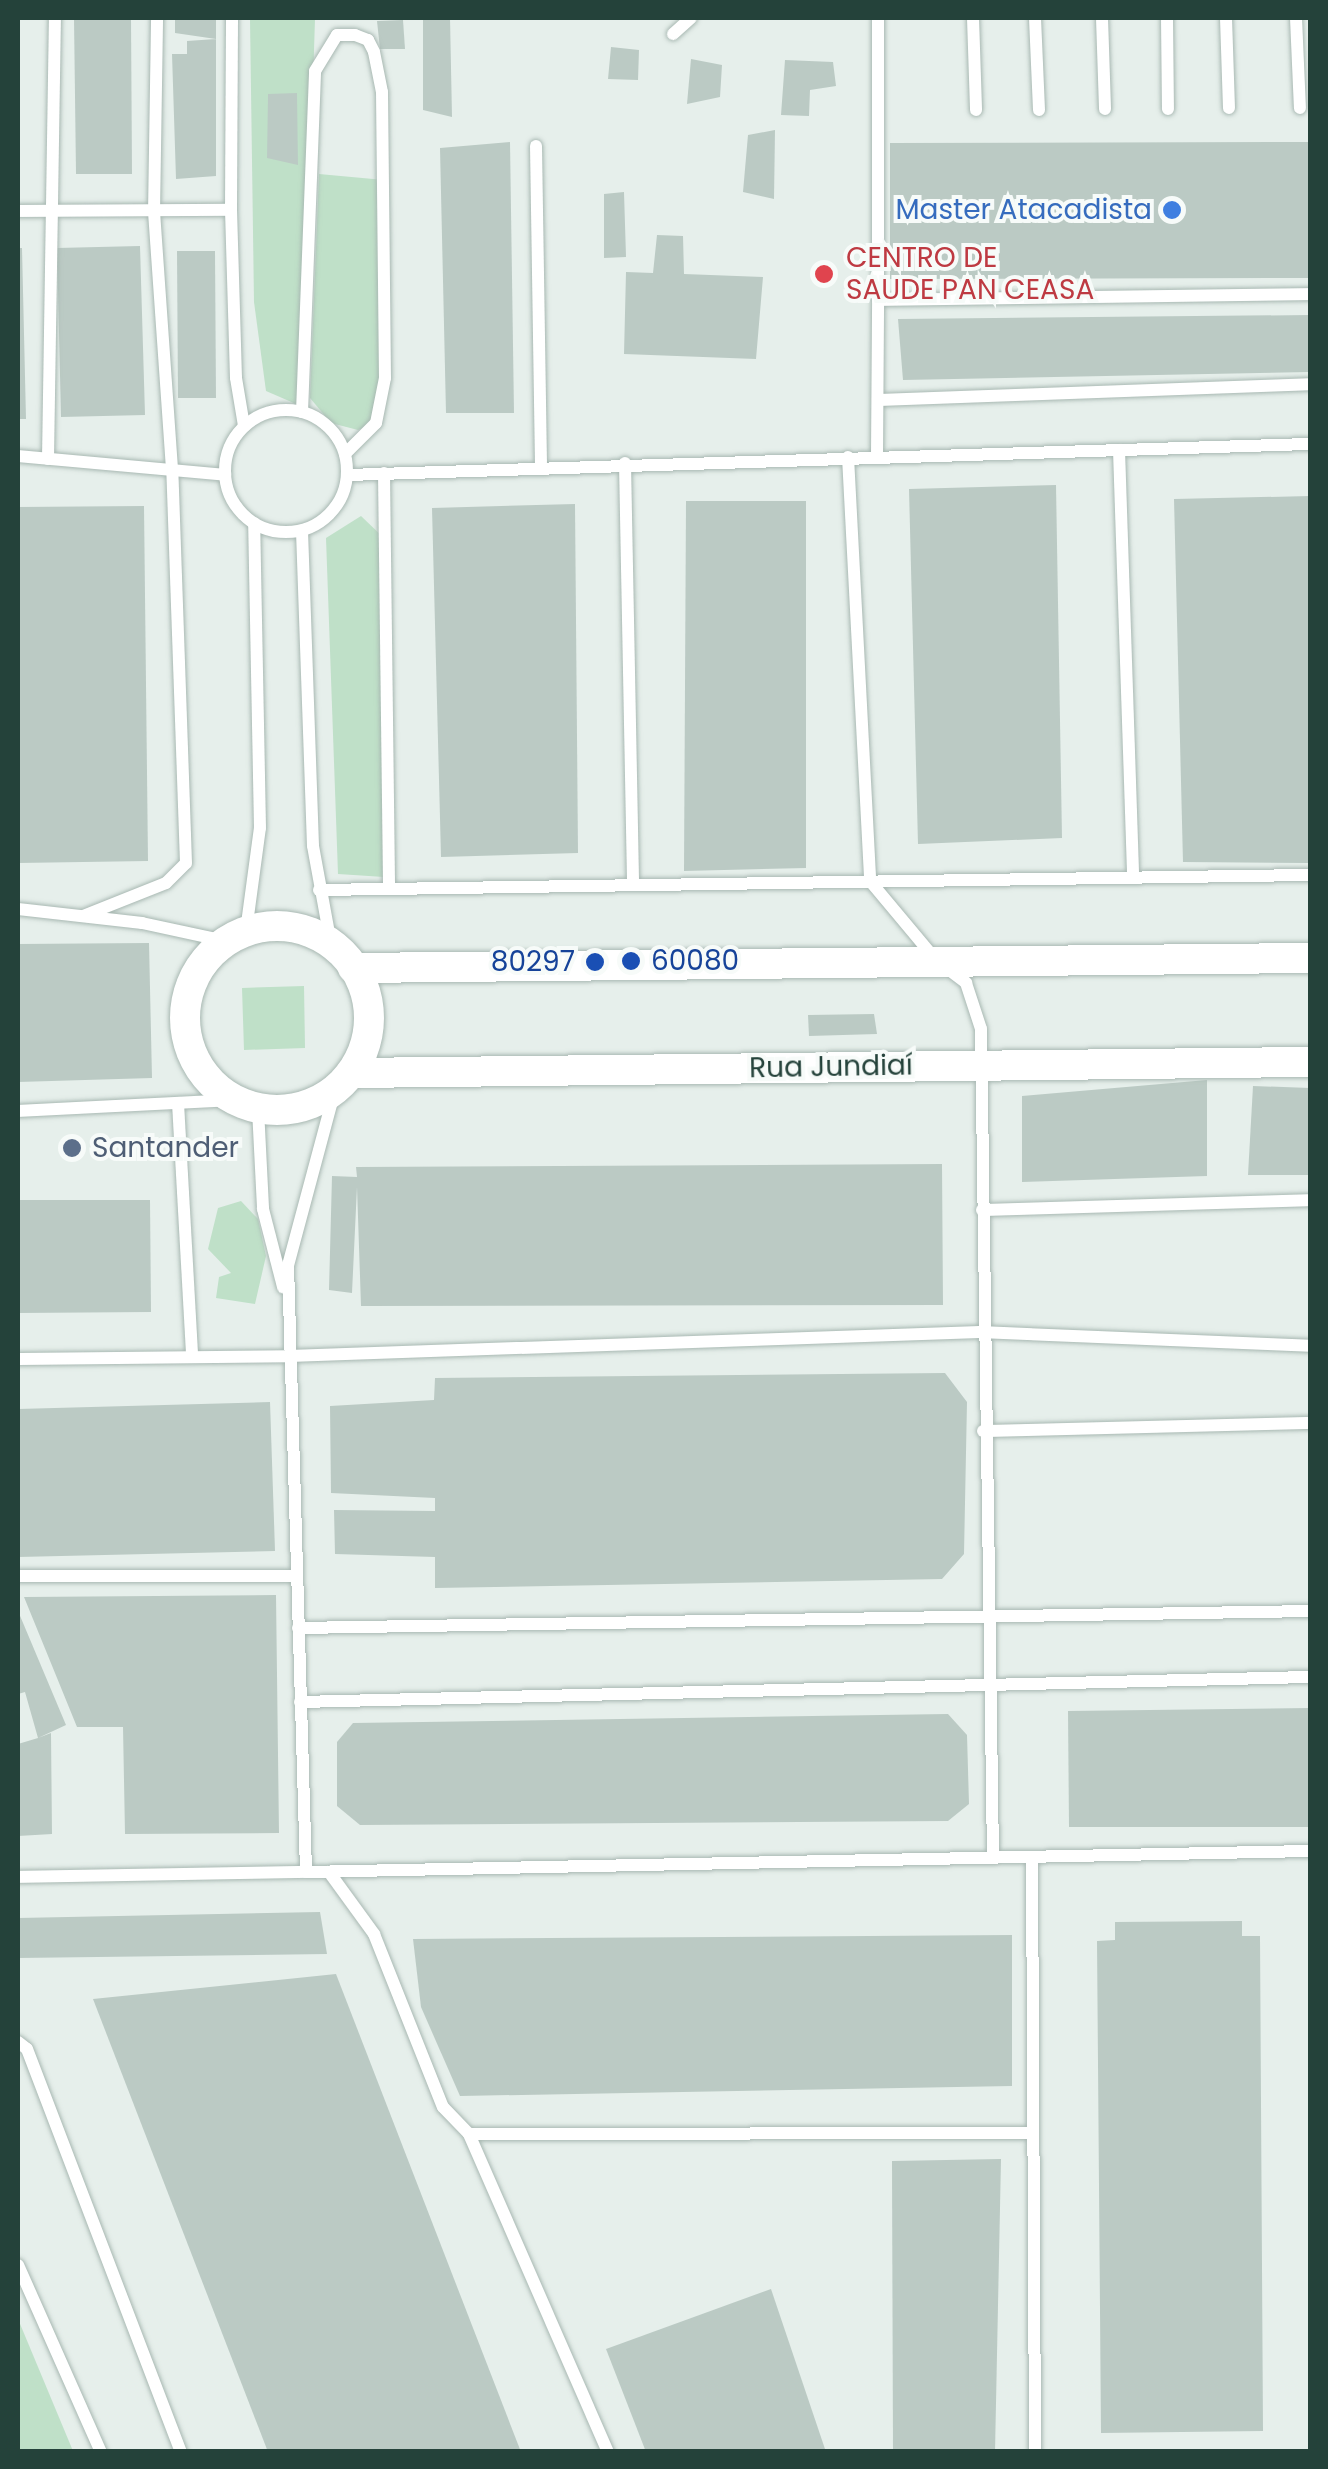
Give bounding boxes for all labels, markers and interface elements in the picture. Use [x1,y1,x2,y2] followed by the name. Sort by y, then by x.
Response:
[895,193,1152,227] place label: Master Atacadista
[1161,199,1183,221] marker: Master Atacadista
[846,241,1094,307] place label: CENTRO DE SAUDE PAN CEASA
[811,261,837,287] marker: CENTRO DE SAUDE PAN CEASA
[651,944,739,978] place label: 60080
[491,945,575,979] place label: 80297
[620,950,642,972] marker: 60080
[584,951,606,973] marker: 80297
[749,1049,913,1085] street label: Rua Jundiaí
[92,1131,239,1165] place label: Santander
[61,1137,83,1159] marker: Santander

